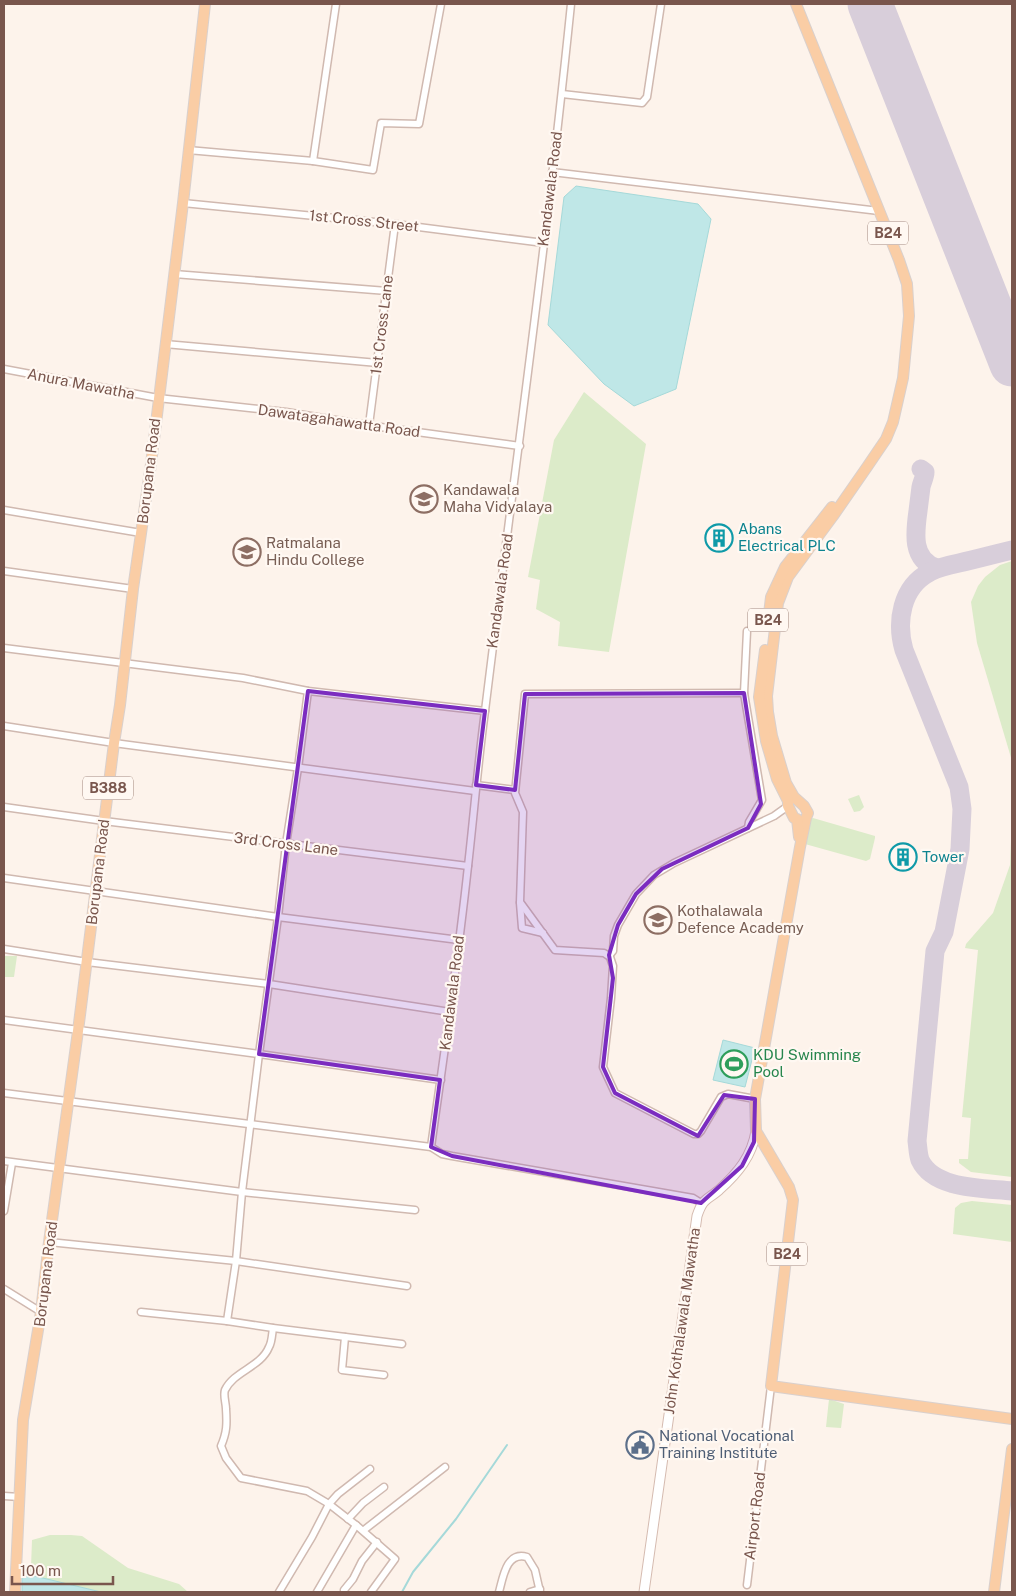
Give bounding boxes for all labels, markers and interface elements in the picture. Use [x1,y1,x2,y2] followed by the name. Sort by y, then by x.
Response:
[534,130,565,247] street label: Kandawala Road
[308,206,420,235] street label: 1st Cross Street
[868,222,908,244] road number: B24
[367,274,396,376] street label: 1st Cross Lane
[26,365,136,402] street label: Anura Mawatha
[257,401,421,440] street label: Dawatagahawatta Road
[134,417,163,525] street label: Borupana Road
[443,481,552,515] place label: Kandawala Maha Vidyalaya
[409,484,439,514] school or university icon: Kandawala Maha Vidyalaya
[738,520,836,554] place label: Abans Electrical PLC
[704,523,734,553] building icon: Abans Electrical PLC
[483,532,516,649] street label: Kandawala Road
[266,534,365,568] place label: Ratmalana Hindu College
[232,537,262,567] school or university icon: Ratmalana Hindu College
[748,608,788,632] road number: B24
[83,776,133,800] road number: B388
[83,818,112,926] street label: Borupana Road
[233,829,339,858] street label: 3rd Cross Lane
[888,842,918,872] building icon: Tower
[922,848,964,865] place label: Tower
[677,902,804,936] place label: Kothalawala Defence Academy
[643,905,673,935] school or university icon: Kothalawala Defence Academy
[436,934,467,1051] street label: Kandawala Road
[753,1046,861,1080] place label: KDU Swimming Pool
[719,1049,749,1079] sports icon: KDU Swimming Pool
[31,1220,60,1328] street label: Borupana Road
[660,1227,703,1415] street label: John Kothalawala Mawatha
[767,1242,807,1266] road number: B24
[659,1427,794,1461] place label: National Vocational Training Institute
[625,1430,655,1460] public building icon: National Vocational Training Institute
[741,1471,768,1561] street label: Airport Road
[12,1554,114,1586] scale bar
[20,1562,61,1579] text: 100 m

